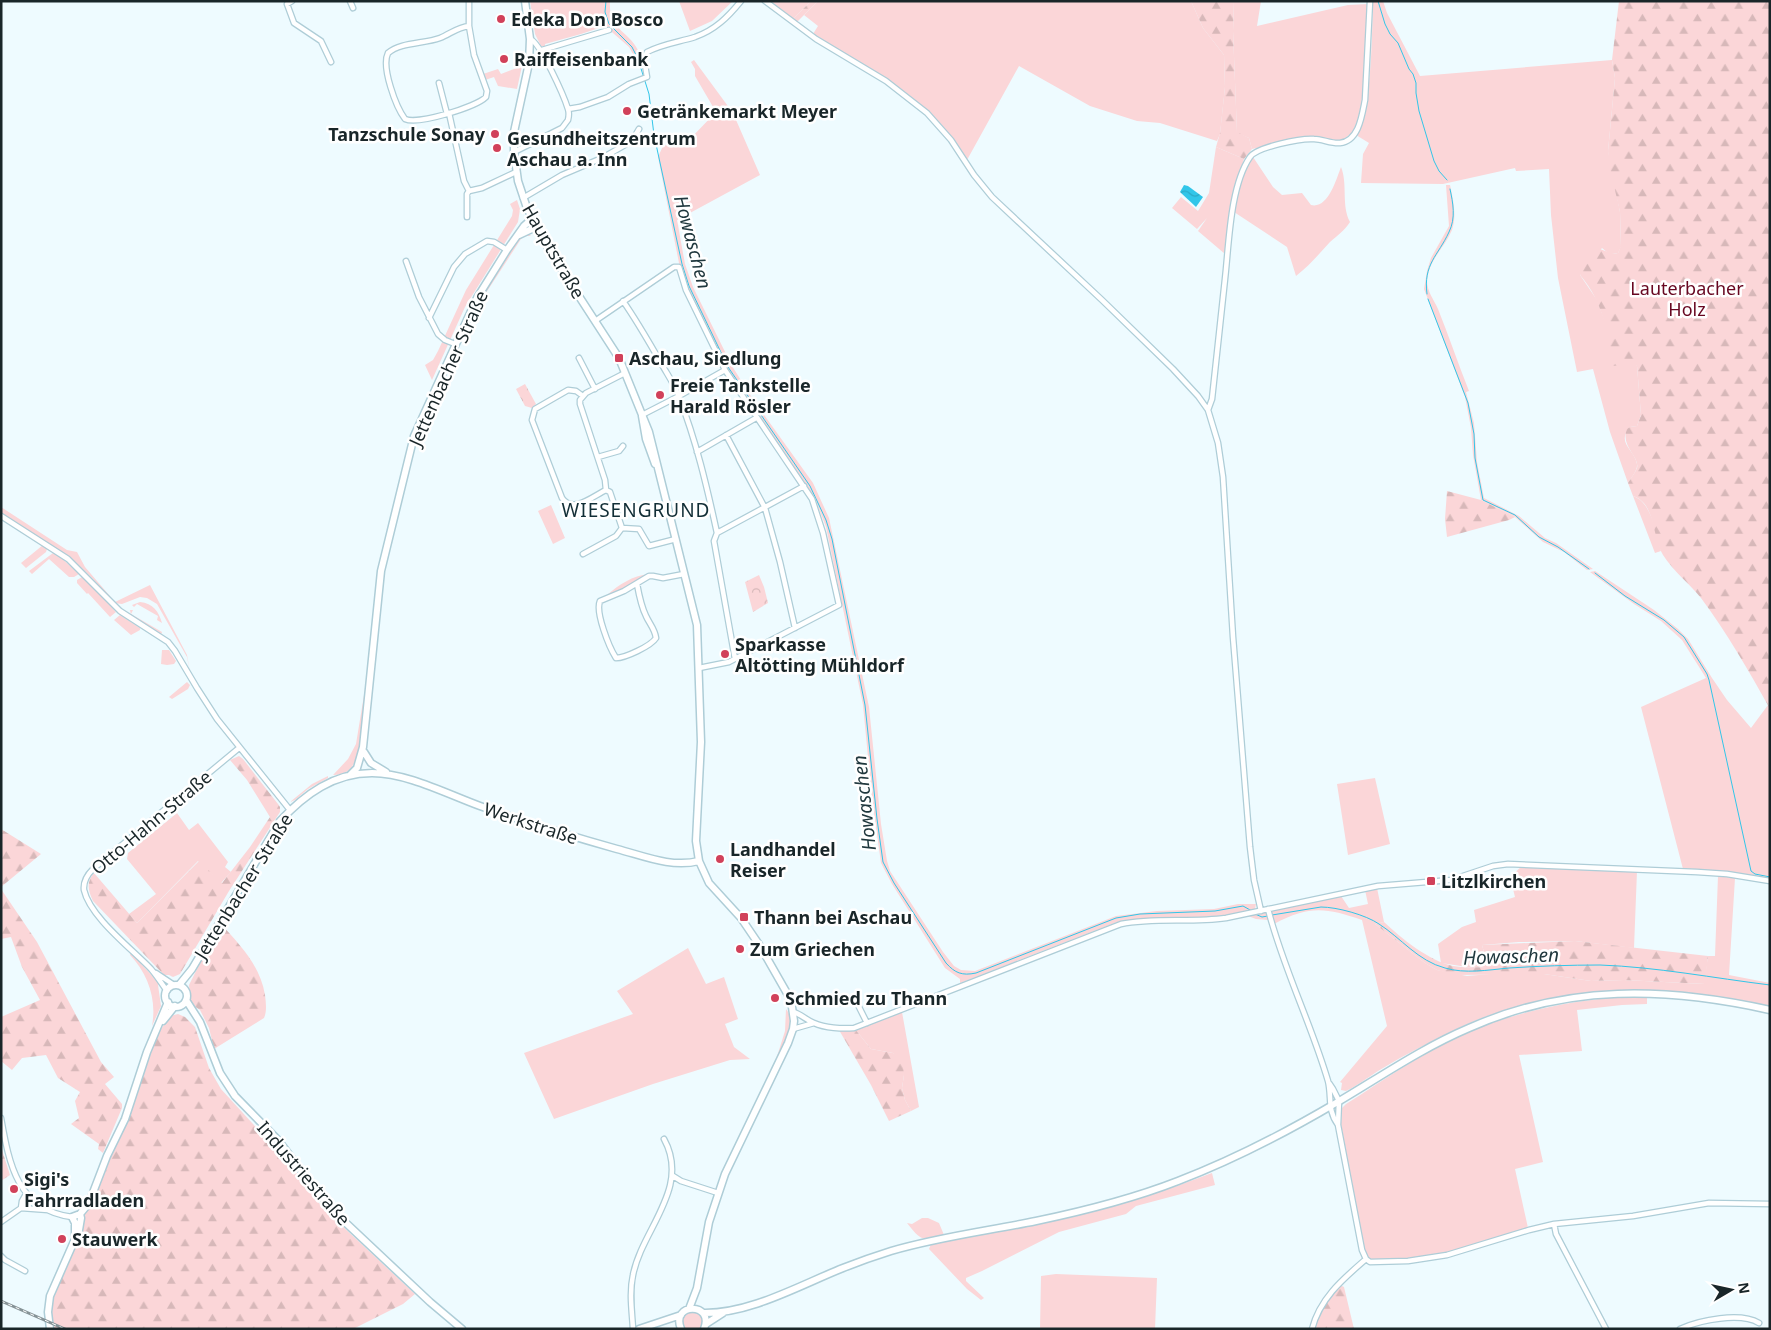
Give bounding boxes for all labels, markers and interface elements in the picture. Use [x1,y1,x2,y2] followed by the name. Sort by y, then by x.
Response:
[511,7,663,31] place label: Edeka Don Bosco
[495,13,507,25] marker: Edeka Don Bosco
[514,47,649,71] place label: Raiffeisenbank
[498,53,510,65] marker: Raiffeisenbank
[637,99,837,123] place label: Getränkemarkt Meyer
[621,105,633,117] marker: Getränkemarkt Meyer
[328,122,486,146] place label: Tanzschule Sonay
[507,126,696,171] place label: Gesundheitszentrum Aschau a. Inn
[489,128,501,140] marker: Tanzschule Sonay
[491,142,503,154] marker: Gesundheitszentrum Aschau a. Inn
[668,192,718,292] water label: Howaschen
[517,199,591,303] street label: Hauptstraße
[1630,276,1744,321] park label: Lauterbacher Holz
[402,287,493,451] street label: Jettenbacher Straße
[629,346,781,370] place label: Aschau, Siedlung
[613,352,625,364] marker: Aschau, Siedlung
[670,373,811,418] place label: Freie Tankstelle Harald Rösler
[654,389,666,401] marker: Freie Tankstelle Harald Rösler
[562,497,710,523] district label: WIESENGRUND
[735,632,905,677] place label: Sparkasse Altötting Mühldorf
[719,648,731,660] marker: Sparkasse Altötting Mühldorf
[846,754,882,852] water label: Howaschen
[86,765,216,879] street label: Otto-Hahn-Straße
[481,797,581,849] street label: Werkstraße
[187,809,298,965] street label: Jettenbacher Straße
[730,837,836,882] place label: Landhandel Reiser
[714,853,726,865] marker: Landhandel Reiser
[1441,869,1546,893] place label: Litzlkirchen
[1425,875,1437,887] marker: Litzlkirchen
[754,905,912,929] place label: Thann bei Aschau
[738,911,750,923] marker: Thann bei Aschau
[750,937,875,961] place label: Zum Griechen
[1463,941,1559,971] water label: Howaschen
[734,943,746,955] marker: Zum Griechen
[785,986,947,1010] place label: Schmied zu Thann
[769,992,781,1004] marker: Schmied zu Thann
[252,1116,356,1230] street label: Industriestraße
[24,1167,144,1212] place label: Sigi's Fahrradladen
[8,1183,20,1195] marker: Sigi's Fahrradladen
[72,1227,158,1251] place label: Stauwerk
[56,1233,68,1245] marker: Stauwerk
[1706,1265,1756,1315] north arrow
[1734,1281,1755,1295] text: N

